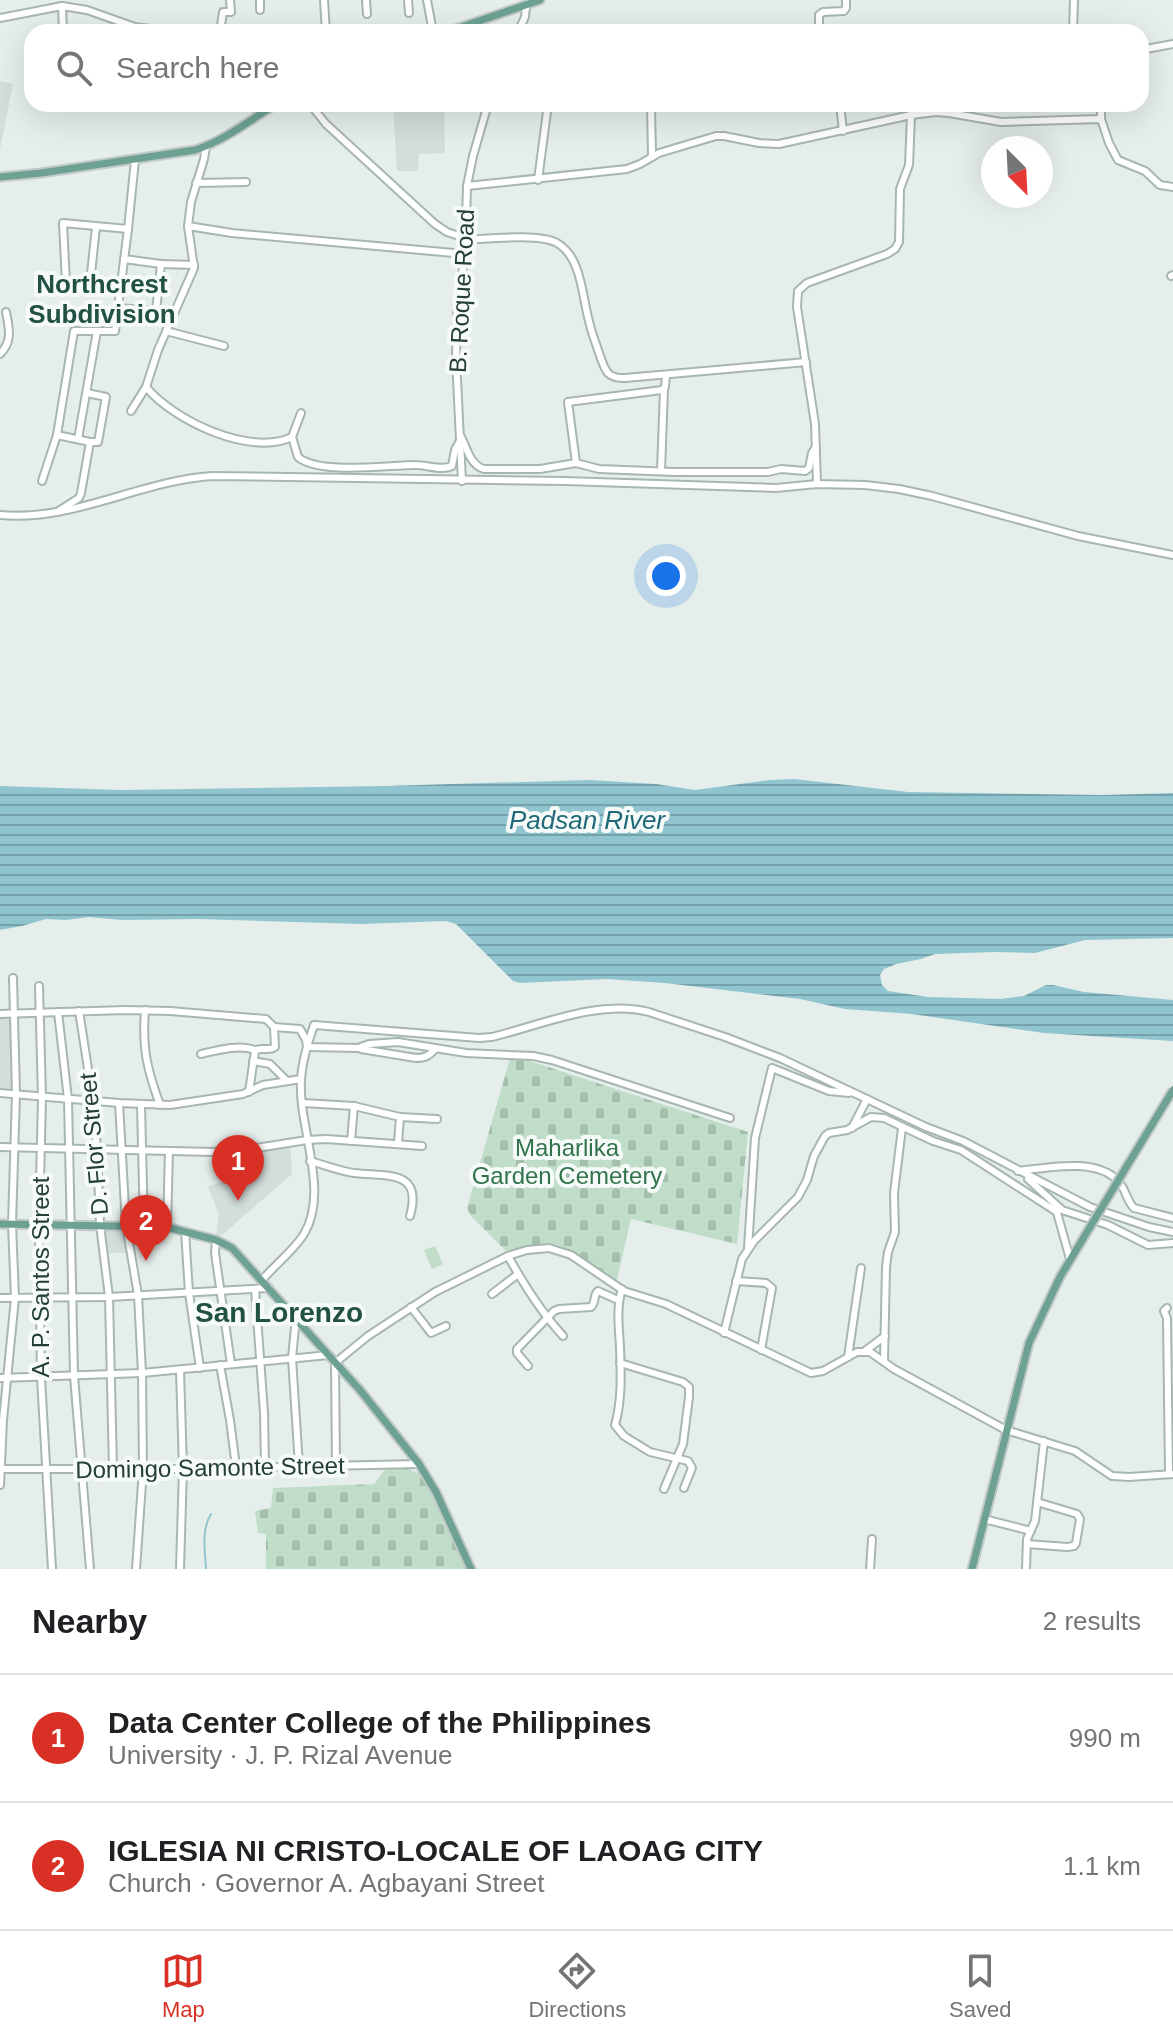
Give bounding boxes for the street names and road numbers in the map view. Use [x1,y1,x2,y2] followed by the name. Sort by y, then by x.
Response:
[444,208,479,374] street label: B. Roque Road
[74,1071,113,1216] street label: D. Flor Street
[27,1176,54,1378] street label: A. P. Santos Street
[75,1452,345,1483] street label: Domingo Samonte Street

